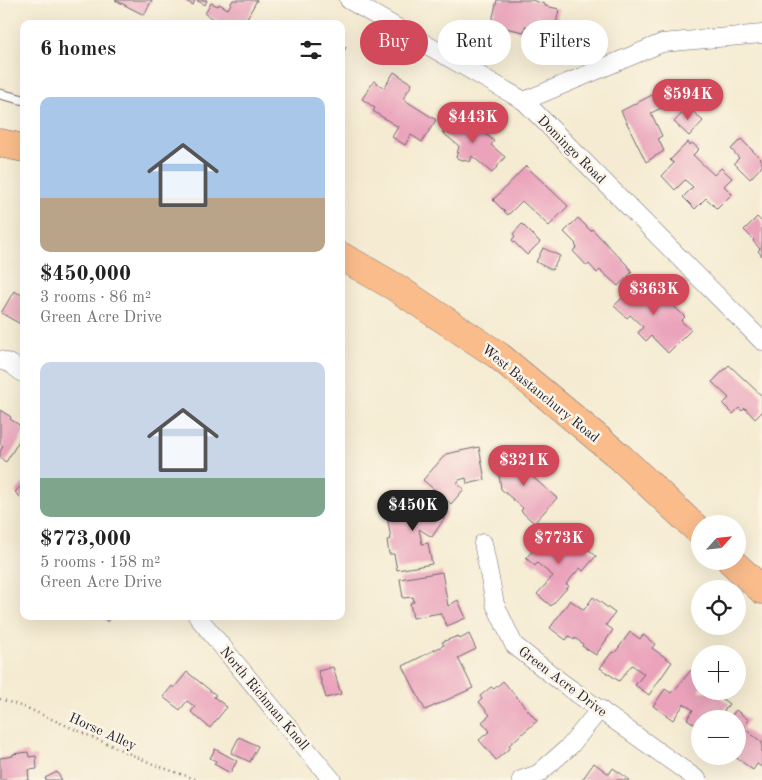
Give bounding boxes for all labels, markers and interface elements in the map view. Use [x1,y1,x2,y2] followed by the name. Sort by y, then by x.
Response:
[360,20,428,65] chip: Buy
[438,20,511,65] chip: Rent
[521,20,608,65] chip: Filters
[297,36,325,64] icon: filters
[40,39,116,60] text: 6 homes
[653,78,723,121] pin: $594K
[663,87,713,103] text: $594K
[438,102,508,144] pin: $443K
[448,110,498,126] text: $443K
[535,113,608,186] street label: Domingo Road
[138,130,228,220] icon: home
[40,264,131,285] text: $450,000
[619,274,689,316] pin: $363K
[629,282,679,298] text: $363K
[40,290,151,306] text: 3 rooms · 86 m²
[40,310,162,326] text: Green Acre Drive
[479,342,602,445] street label: West Bastanchury Road
[138,395,228,485] icon: home
[489,444,559,487] pin: $321K
[499,453,549,469] text: $321K
[378,490,448,532] pin: $450K
[388,498,438,514] text: $450K
[691,515,746,570] north arrow
[691,515,746,765] map controls
[524,522,594,565] pin: $773K
[40,529,131,550] text: $773,000
[534,531,584,547] text: $773K
[40,555,160,571] text: 5 rooms · 158 m²
[40,575,162,591] text: Green Acre Drive
[691,580,746,635] button: locate
[516,644,609,720] street label: Green Acre Drive
[217,645,311,753] street label: North Richman Knoll
[691,645,746,700] button: +
[691,710,746,765] button: −
[67,711,139,753] street label: Horse Alley

